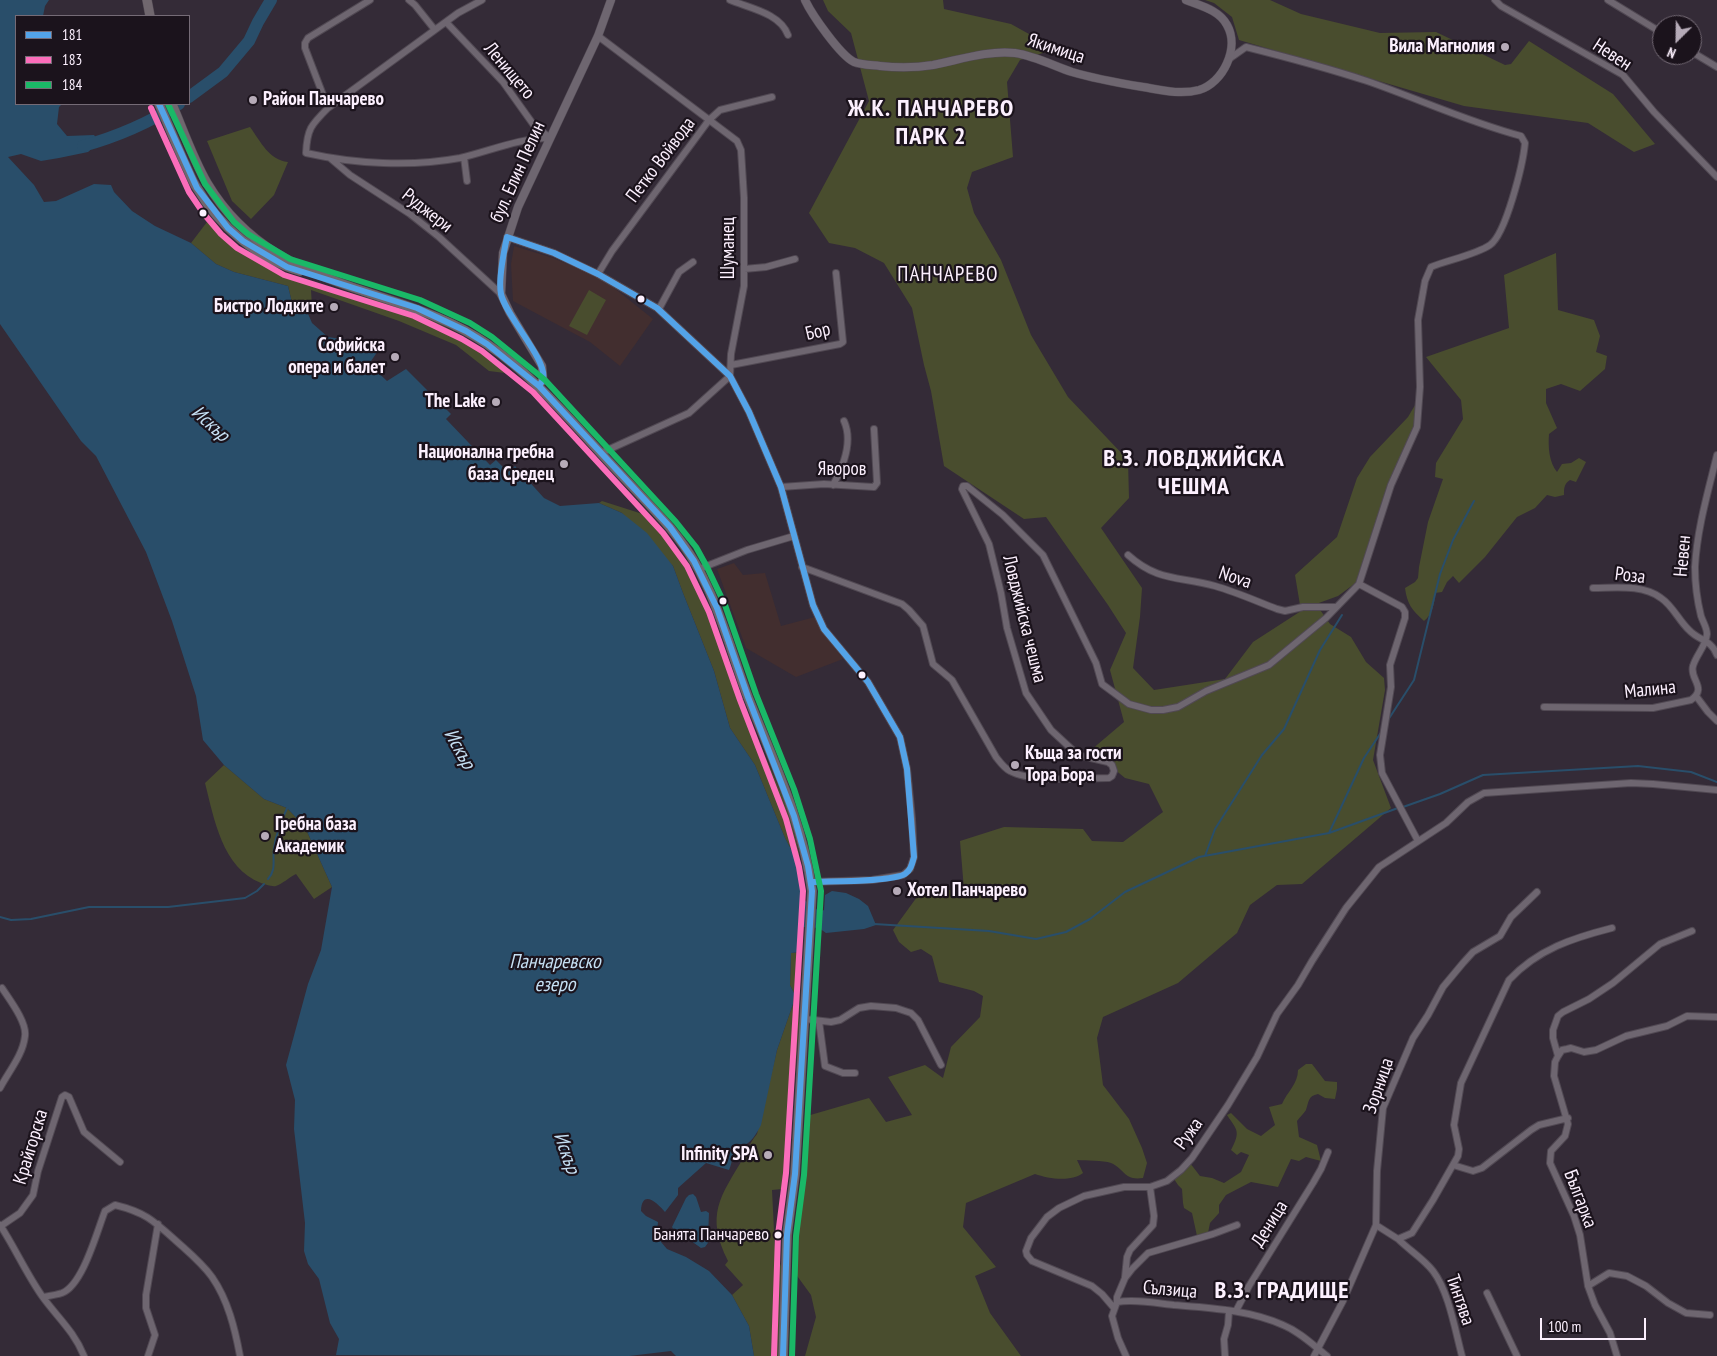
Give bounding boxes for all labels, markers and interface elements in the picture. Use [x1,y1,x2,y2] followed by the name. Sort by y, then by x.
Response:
[15,15,190,105] legend
[1652,15,1702,65] north arrow
[62,25,82,44] text: 181
[1025,29,1087,69] street label: Якимица
[1588,34,1636,76] street label: Невен
[1389,36,1495,58] place label: Вила Магнолия
[479,38,539,104] street label: Ленището
[1499,41,1511,53] marker: Вила Магнолия
[1665,43,1679,63] text: N
[62,50,82,69] text: 183
[62,75,82,94] text: 184
[263,89,384,111] place label: Район Панчарево
[247,94,259,106] marker: Район Панчарево
[846,95,1016,151] district label: Ж.К. ПАНЧАРЕВО ПАРК 2
[622,113,700,207] street label: Петко Войвода
[486,118,550,226] street label: бул. Елин Пелин
[397,184,457,238] street label: Руджери
[198,208,208,218] unlabelled marker
[718,217,740,279] street label: Шуманец
[896,262,1000,288] district label: ПАНЧАРЕВО
[636,294,646,304] unlabelled marker
[214,296,324,318] place label: Бистро Лодките
[328,301,340,313] marker: Бистро Лодките
[803,318,833,346] street label: Бор
[288,335,385,379] place label: Софийска опера и балет
[389,351,401,363] marker: Софийска опера и балет
[425,391,486,413] place label: The Lake
[490,396,502,408] marker: The Lake
[186,401,234,447] water label: Искър
[418,442,554,486] place label: Национална гребна база Средец
[1101,445,1287,501] district label: В.З. ЛОВДЖИЙСКА ЧЕШМА
[558,458,570,470] marker: Национална гребна база Средец
[818,459,866,481] street label: Яворов
[1670,534,1696,578] street label: Невен
[997,553,1051,685] street label: Ловджийска чешма
[1216,562,1254,594] street label: Nova
[1613,563,1647,589] street label: Роза
[718,596,728,606] unlabelled marker
[857,670,867,680] unlabelled marker
[1623,676,1677,704] street label: Малина
[438,725,480,773] water label: Искър
[1025,743,1122,787] place label: Къща за гости Тора Бора
[1009,759,1021,771] marker: Къща за гости Тора Бора
[275,814,356,858] place label: Гребна база Академик
[259,830,271,842] marker: Гребна база Академик
[907,880,1027,902] place label: Хотел Панчарево
[891,885,903,897] marker: Хотел Панчарево
[509,950,601,997] water label: Панчаревско езеро
[1359,1055,1399,1117] street label: Зорница
[9,1107,53,1187] street label: Крайгорска
[1170,1114,1208,1154] street label: Ружа
[548,1129,584,1177] water label: Искър
[681,1144,758,1166] place label: Infinity SPA
[762,1149,774,1161] marker: Infinity SPA
[1559,1167,1601,1231] street label: Българка
[1247,1197,1293,1251] street label: Деница
[653,1224,769,1246] place label: Банята Панчарево
[773,1230,783,1240] marker: Банята Панчарево
[1441,1272,1479,1328] street label: Тинтява
[1142,1276,1198,1304] street label: Сълзица
[1213,1277,1351,1305] district label: В.З. ГРАДИЩЕ
[1542,1308,1648,1340] scale bar
[1548,1317,1581,1336] text: 100 m

